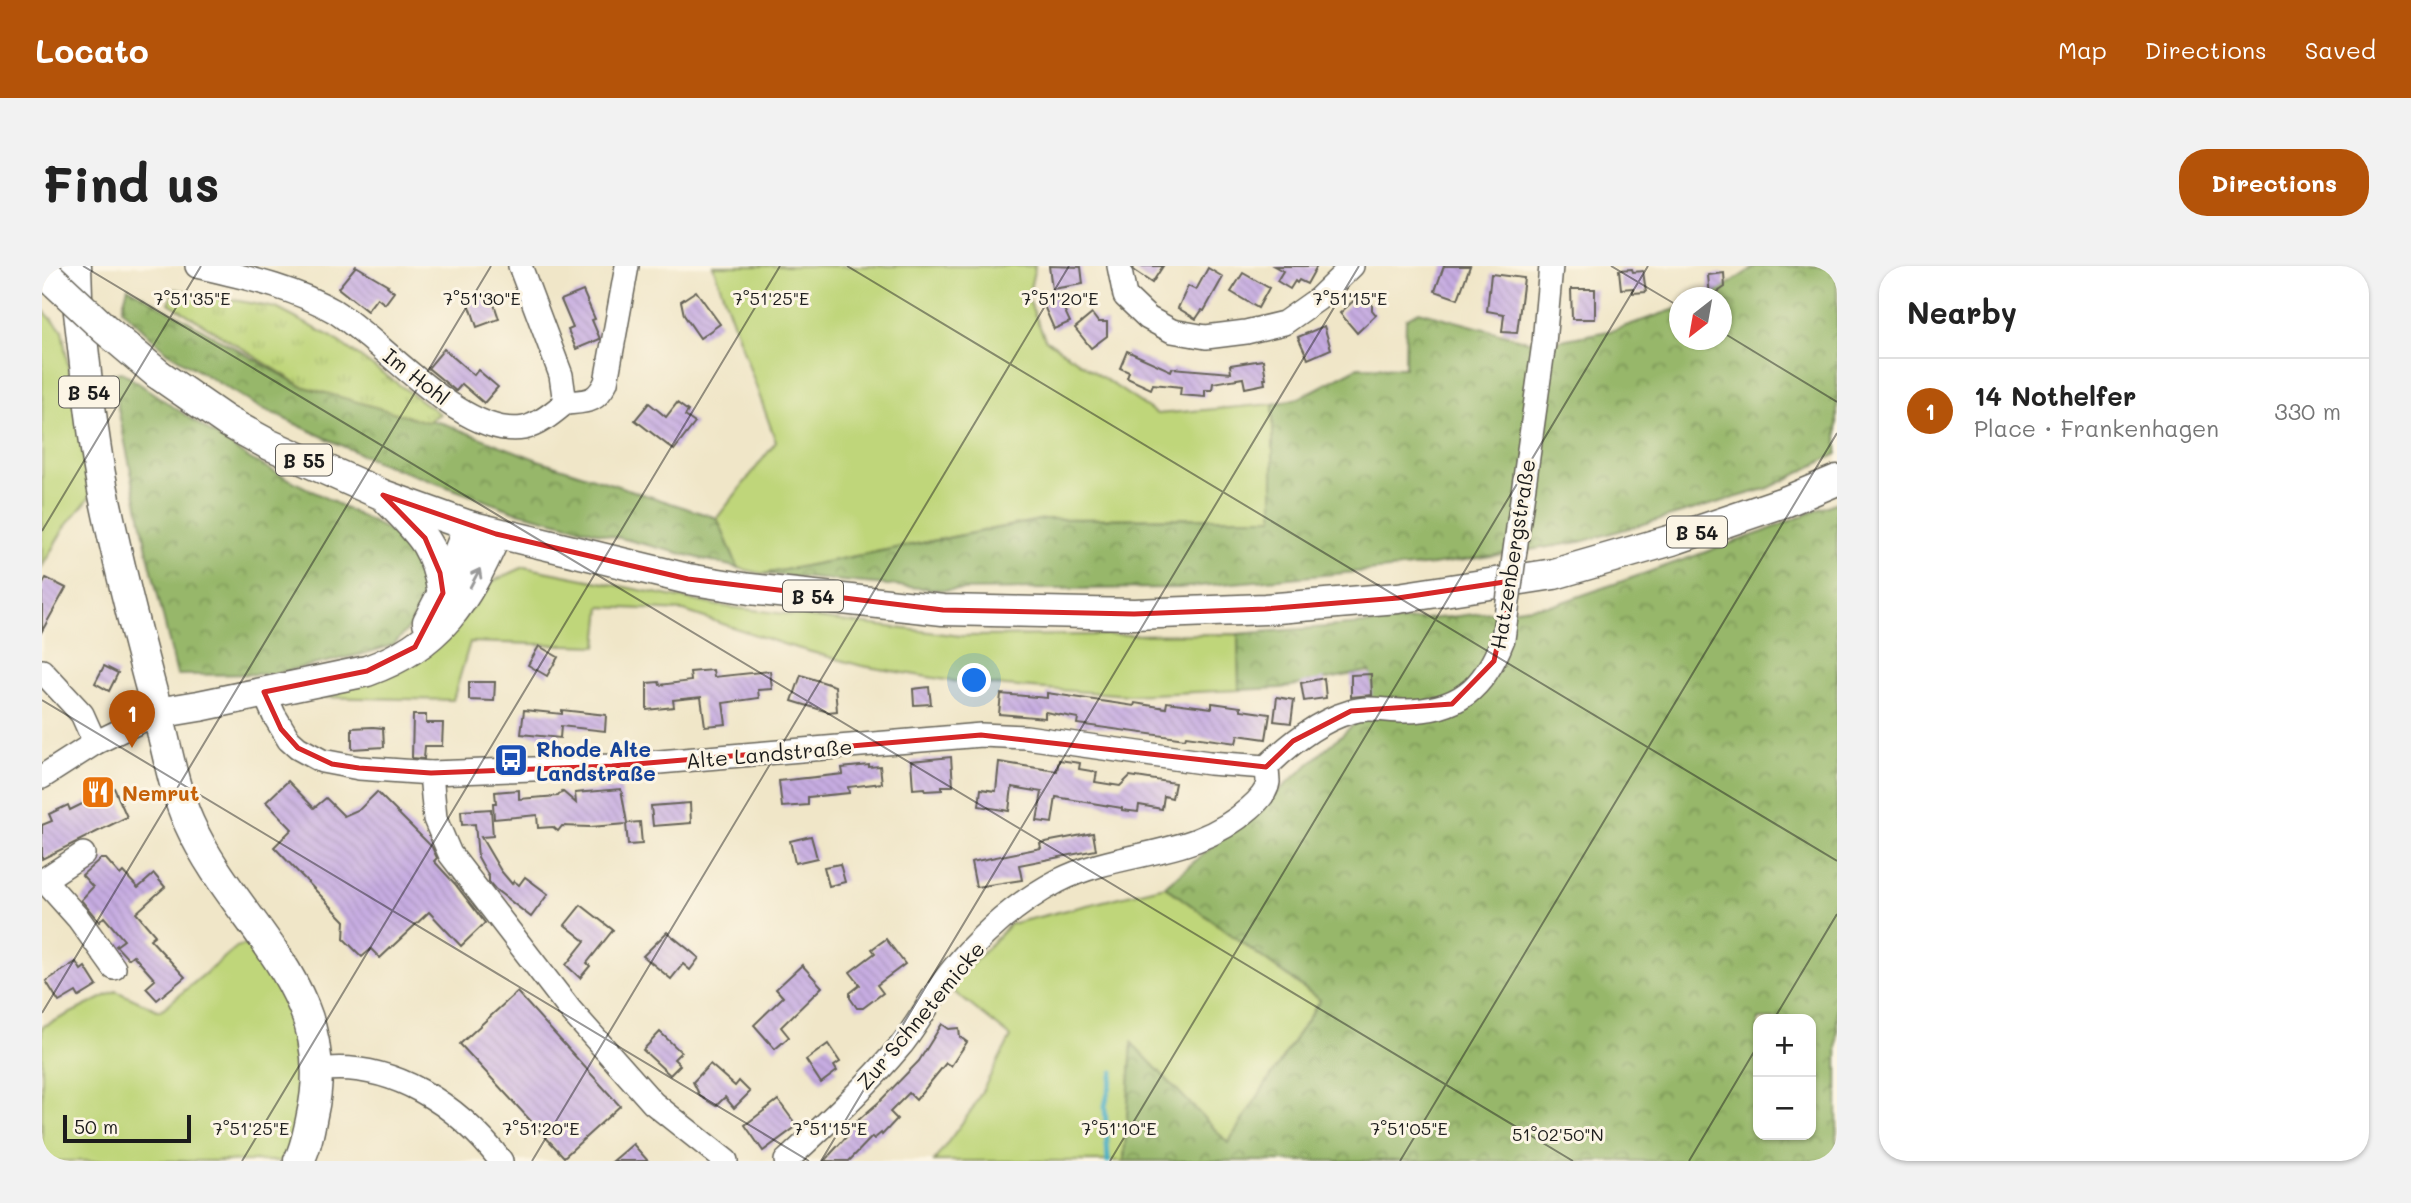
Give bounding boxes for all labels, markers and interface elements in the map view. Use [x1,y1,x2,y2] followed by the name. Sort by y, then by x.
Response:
[35,28,149,71] text: Locato
[2058,34,2107,65] text: Map
[2145,34,2267,65] text: Directions
[2305,34,2376,65] text: Saved
[2179,149,2369,216] button: Directions
[42,151,220,214] text: Find us
[153,286,231,310] text: 7°51'35"E
[443,286,521,310] text: 7°51'30"E
[733,286,809,310] text: 7°51'25"E
[1021,286,1099,310] text: 7°51'20"E
[1313,286,1387,310] text: 7°51'15"E
[1669,287,1732,350] north arrow
[1907,292,2017,332] text: Nearby
[378,342,456,410] street label: Im Hohl
[59,376,119,408] road number: B 54
[1974,379,2136,413] text: 14 Nothelfer
[1925,396,1935,426] text: 1
[2274,396,2341,426] text: 330 m
[1974,413,2219,443] text: Place · Frankenhagen
[276,444,332,476] road number: B 55
[1484,457,1540,651] street label: Hatzenbergstraße
[1667,516,1727,548] road number: B 54
[468,568,482,589] one-way arrow
[783,580,843,612] road number: B 54
[957,663,991,697] your location
[109,690,155,748] pin: 1
[685,732,853,774] street label: Alte Landstraße
[536,735,656,786] place label: Rhode Alte Landstraße
[492,741,530,779] bus stop icon: Rhode Alte Landstraße
[79,773,117,811] restaurant icon: Nemrut
[122,779,199,806] place label: Nemrut
[850,935,990,1095] street label: Zur Schnetemicke
[1753,1014,1816,1140] map controls
[1753,1014,1816,1077] button: +
[1753,1077,1816,1140] button: −
[63,1112,191,1144] scale bar
[74,1114,118,1139] text: 50 m
[213,1116,289,1140] text: 7°51'25"E
[502,1116,580,1140] text: 7°51'20"E
[793,1116,867,1140] text: 7°51'15"E
[1081,1116,1157,1140] text: 7°51'10"E
[1370,1116,1448,1140] text: 7°51'05"E
[1512,1122,1604,1146] text: 51°02'50"N

